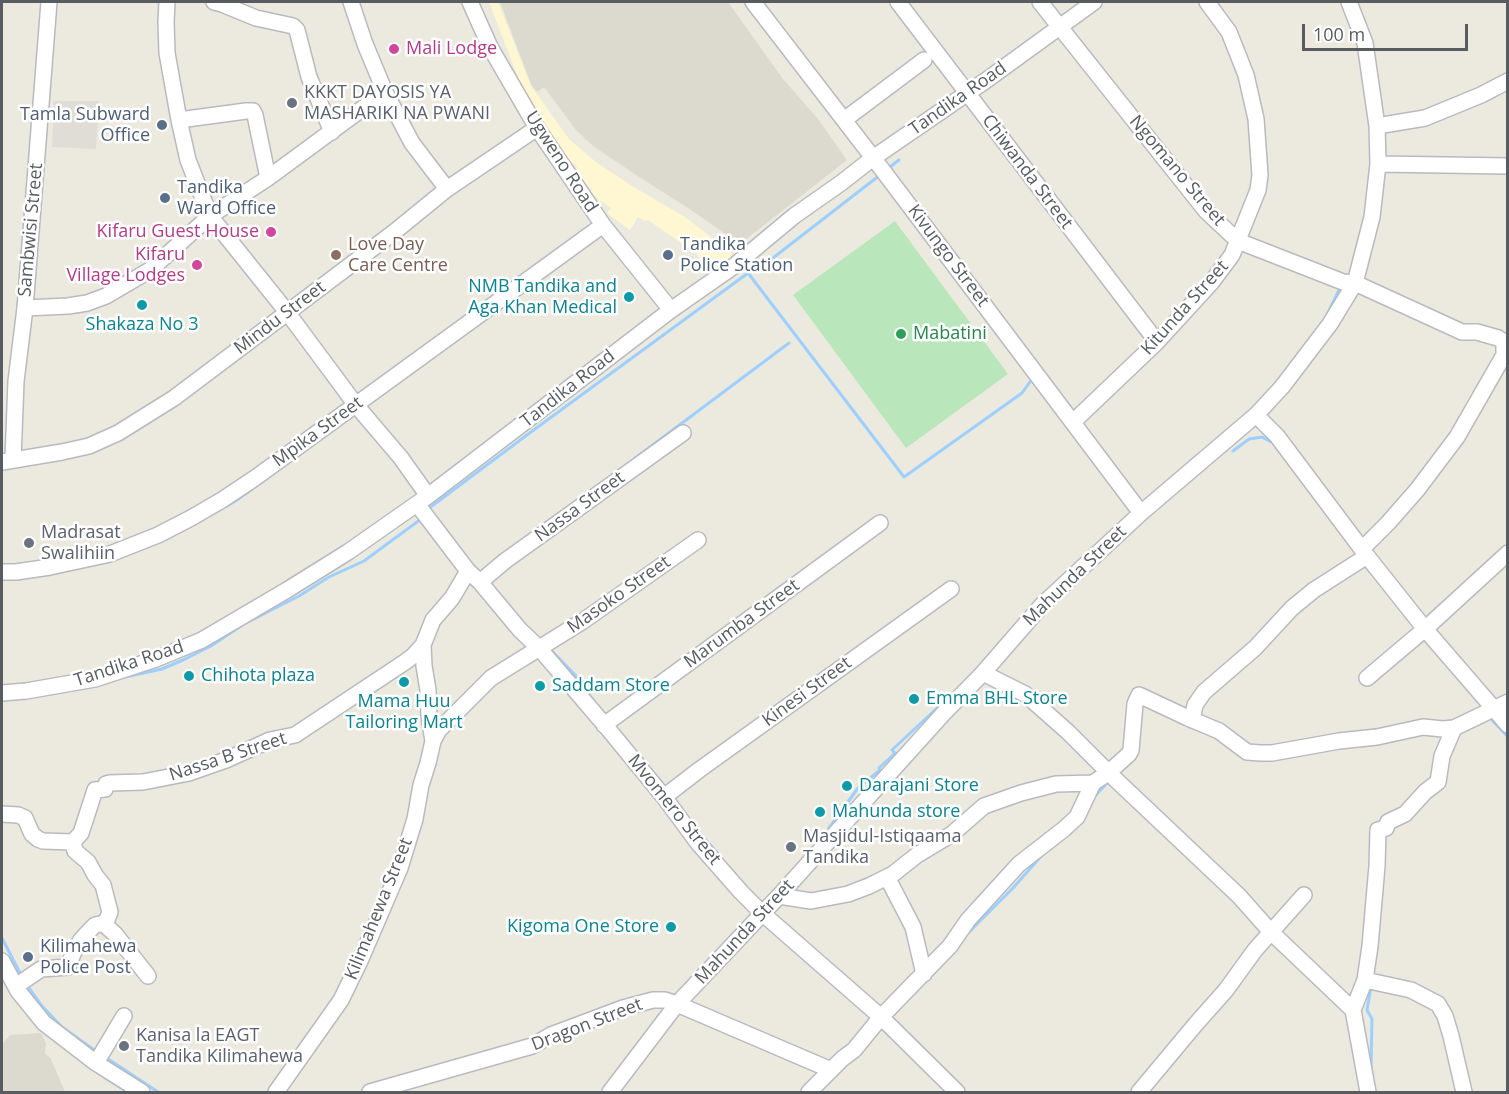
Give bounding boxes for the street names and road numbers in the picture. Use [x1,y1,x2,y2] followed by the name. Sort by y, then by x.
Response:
[905,58,1011,140] street label: Tandika Road
[520,107,602,217] street label: Ugweno Road
[977,110,1077,234] street label: Chiwanda Street
[1124,111,1230,231] street label: Ngomano Street
[14,162,48,298] street label: Sambwisi Street
[903,201,993,311] street label: Kivungo Street
[1137,256,1233,360] street label: Kitunda Street
[230,277,330,359] street label: Mindu Street
[517,346,619,432] street label: Tandika Road
[269,392,367,472] street label: Mpika Street
[531,467,629,547] street label: Nassa Street
[1019,521,1131,631] street label: Mahunda Street
[563,551,675,639] street label: Masoko Street
[680,575,804,673] street label: Marumba Street
[72,636,186,692] street label: Tandika Road
[758,652,856,732] street label: Kinesi Street
[167,728,289,786] street label: Nassa B Street
[623,750,725,870] street label: Mvomero Street
[341,835,417,983] street label: Kilimahewa Street
[691,875,799,989] street label: Mahunda Street
[529,994,645,1056] street label: Dragon Street

